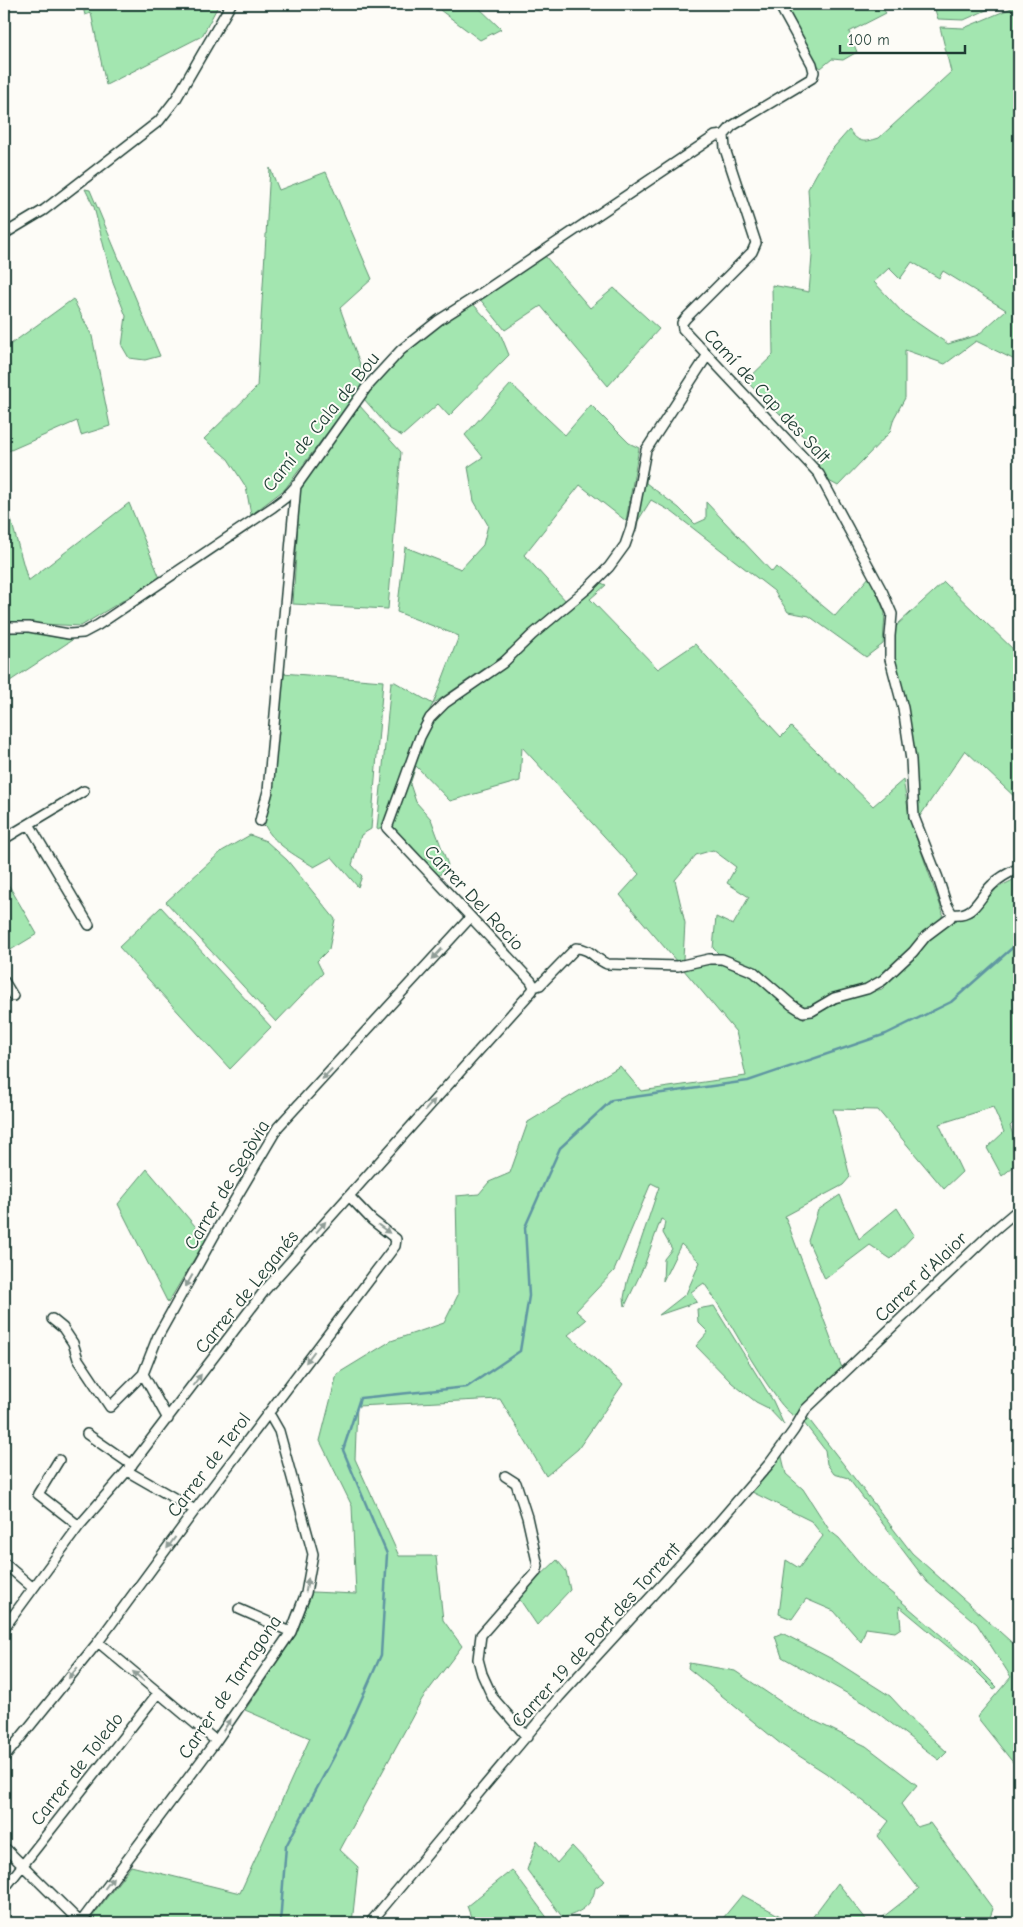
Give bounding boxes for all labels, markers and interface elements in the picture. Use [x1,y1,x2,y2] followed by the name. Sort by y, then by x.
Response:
[840,22,966,54] scale bar
[848,31,890,49] text: 100 m
[699,324,835,468] street label: Camí de Cap des Salt
[258,348,384,496] street label: Camí de Cala de Bou
[419,841,529,955] street label: Carrer Del Rocio
[431,948,443,960] one-way arrow
[321,1067,333,1079] one-way arrow
[424,1100,436,1112] one-way arrow
[180,1116,274,1254] street label: Carrer de Segòvia
[316,1220,327,1233] one-way arrow
[377,1224,391,1234] one-way arrow
[191,1226,303,1358] street label: Carrer de Leganés
[870,1227,972,1327] street label: Carrer d'Alaior
[185,1273,193,1288] one-way arrow
[305,1350,316,1363] one-way arrow
[192,1373,202,1387] one-way arrow
[163,1409,255,1521] street label: Carrer de Terol
[166,1536,176,1550] one-way arrow
[507,1538,685,1732] street label: Carrer 19 de Port des Torrent
[303,1577,311,1593] one-way arrow
[174,1611,286,1763] street label: Carrer de Tarragona
[68,1666,79,1679] one-way arrow
[132,1671,145,1682] one-way arrow
[26,1708,128,1830] street label: Carrer de Toledo
[222,1718,232,1732] one-way arrow
[104,1877,115,1890] one-way arrow

